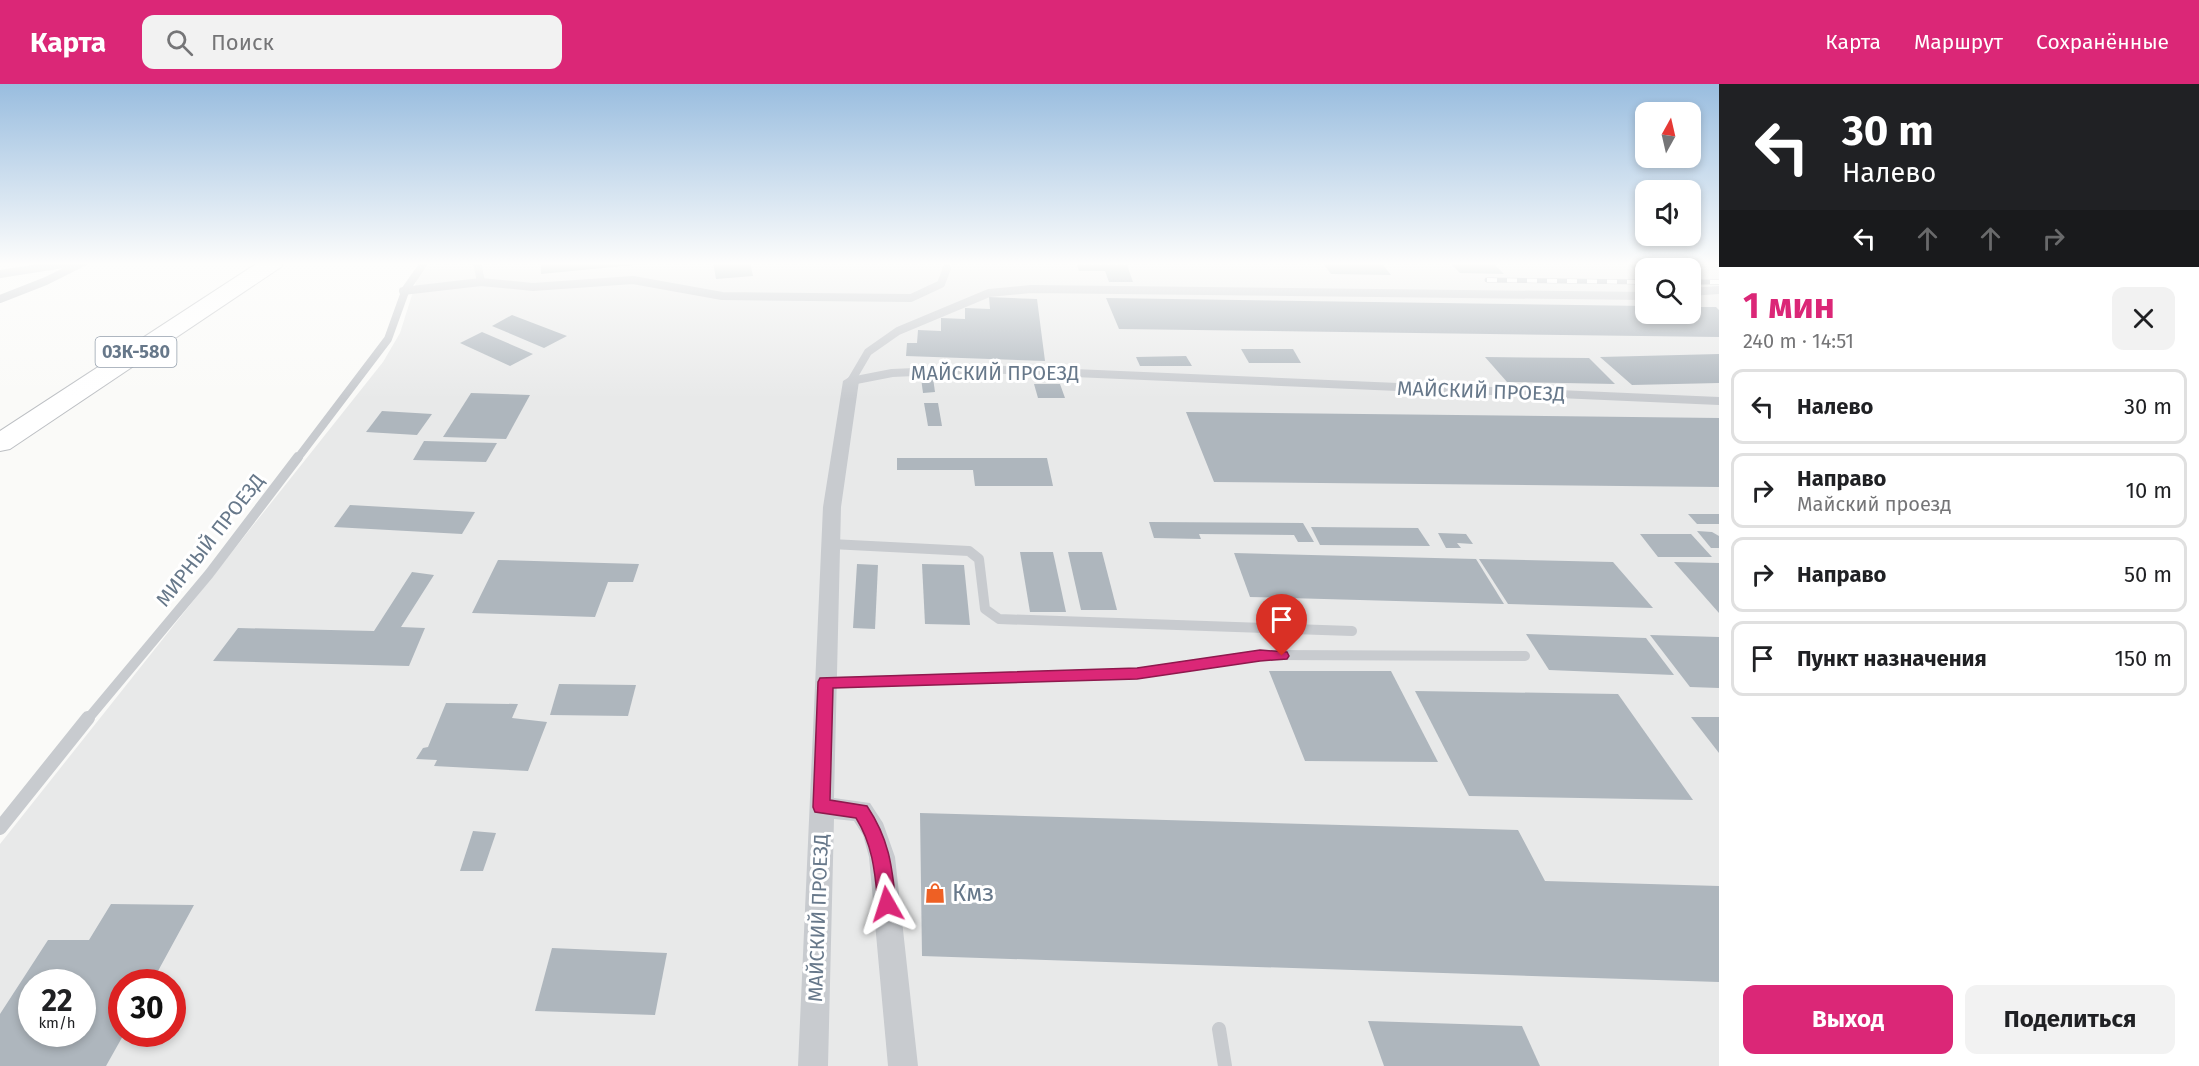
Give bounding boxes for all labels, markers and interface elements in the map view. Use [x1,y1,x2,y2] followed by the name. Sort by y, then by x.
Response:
[142,15,562,69] search box
[30,26,106,59] text: Карта
[163,26,196,59] icon: search
[211,29,274,56] text: Поиск
[1825,29,1881,55] text: Карта
[1914,29,2003,55] text: Маршрут
[2036,29,2169,55] text: Сохранённые
[1635,102,1701,168] north arrow
[1635,102,1701,324] map controls
[1842,106,1934,156] text: 30 m
[1743,108,1821,186] icon: left
[1842,157,1936,189] text: Налево
[1635,180,1701,246] button: sound
[1848,222,1881,255] icon: left
[1911,222,1944,255] icon: ahead
[1974,222,2007,255] icon: ahead
[2037,222,2070,255] icon: right
[1635,258,1701,324] button: search
[1743,284,1835,328] text: 1 мин
[2112,287,2175,350] button: close
[1743,329,1854,353] text: 240 m · 14:51
[96,337,176,367] road number: 03К-580
[911,361,1079,385] street label: МАЙСКИЙ ПРОЕЗД
[1396,376,1566,406] street label: МАЙСКИЙ ПРОЕЗД
[1746,390,1779,423] icon: left
[1797,393,1873,420] text: Налево
[2124,393,2172,420] text: 30 m
[1797,465,1886,492] text: Направо
[151,469,269,611] street label: МИРНЫЙ ПРОЕЗД
[1746,474,1779,507] icon: right
[2126,477,2172,504] text: 10 m
[1797,492,1951,516] text: Майский проезд
[1746,558,1779,591] icon: right
[1797,561,1886,588] text: Направо
[2124,561,2172,588] text: 50 m
[1256,594,1307,656] pin
[1265,603,1298,636] icon: arrive
[1746,642,1779,675] icon: arrive
[1797,645,1987,672] text: Пункт назначения
[2114,645,2172,672] text: 150 m
[803,833,833,1003] street label: МАЙСКИЙ ПРОЕЗД
[855,872,919,936] position arrow
[952,879,994,907] place label: Кмз
[923,881,947,905] shop icon: Кмз
[108,969,186,1047] speed limit sign: 30
[41,983,73,1019] text: 22
[1743,985,1953,1054] button: Выход
[1965,985,2175,1054] button: Поделиться
[38,1014,76,1032] text: km/h

